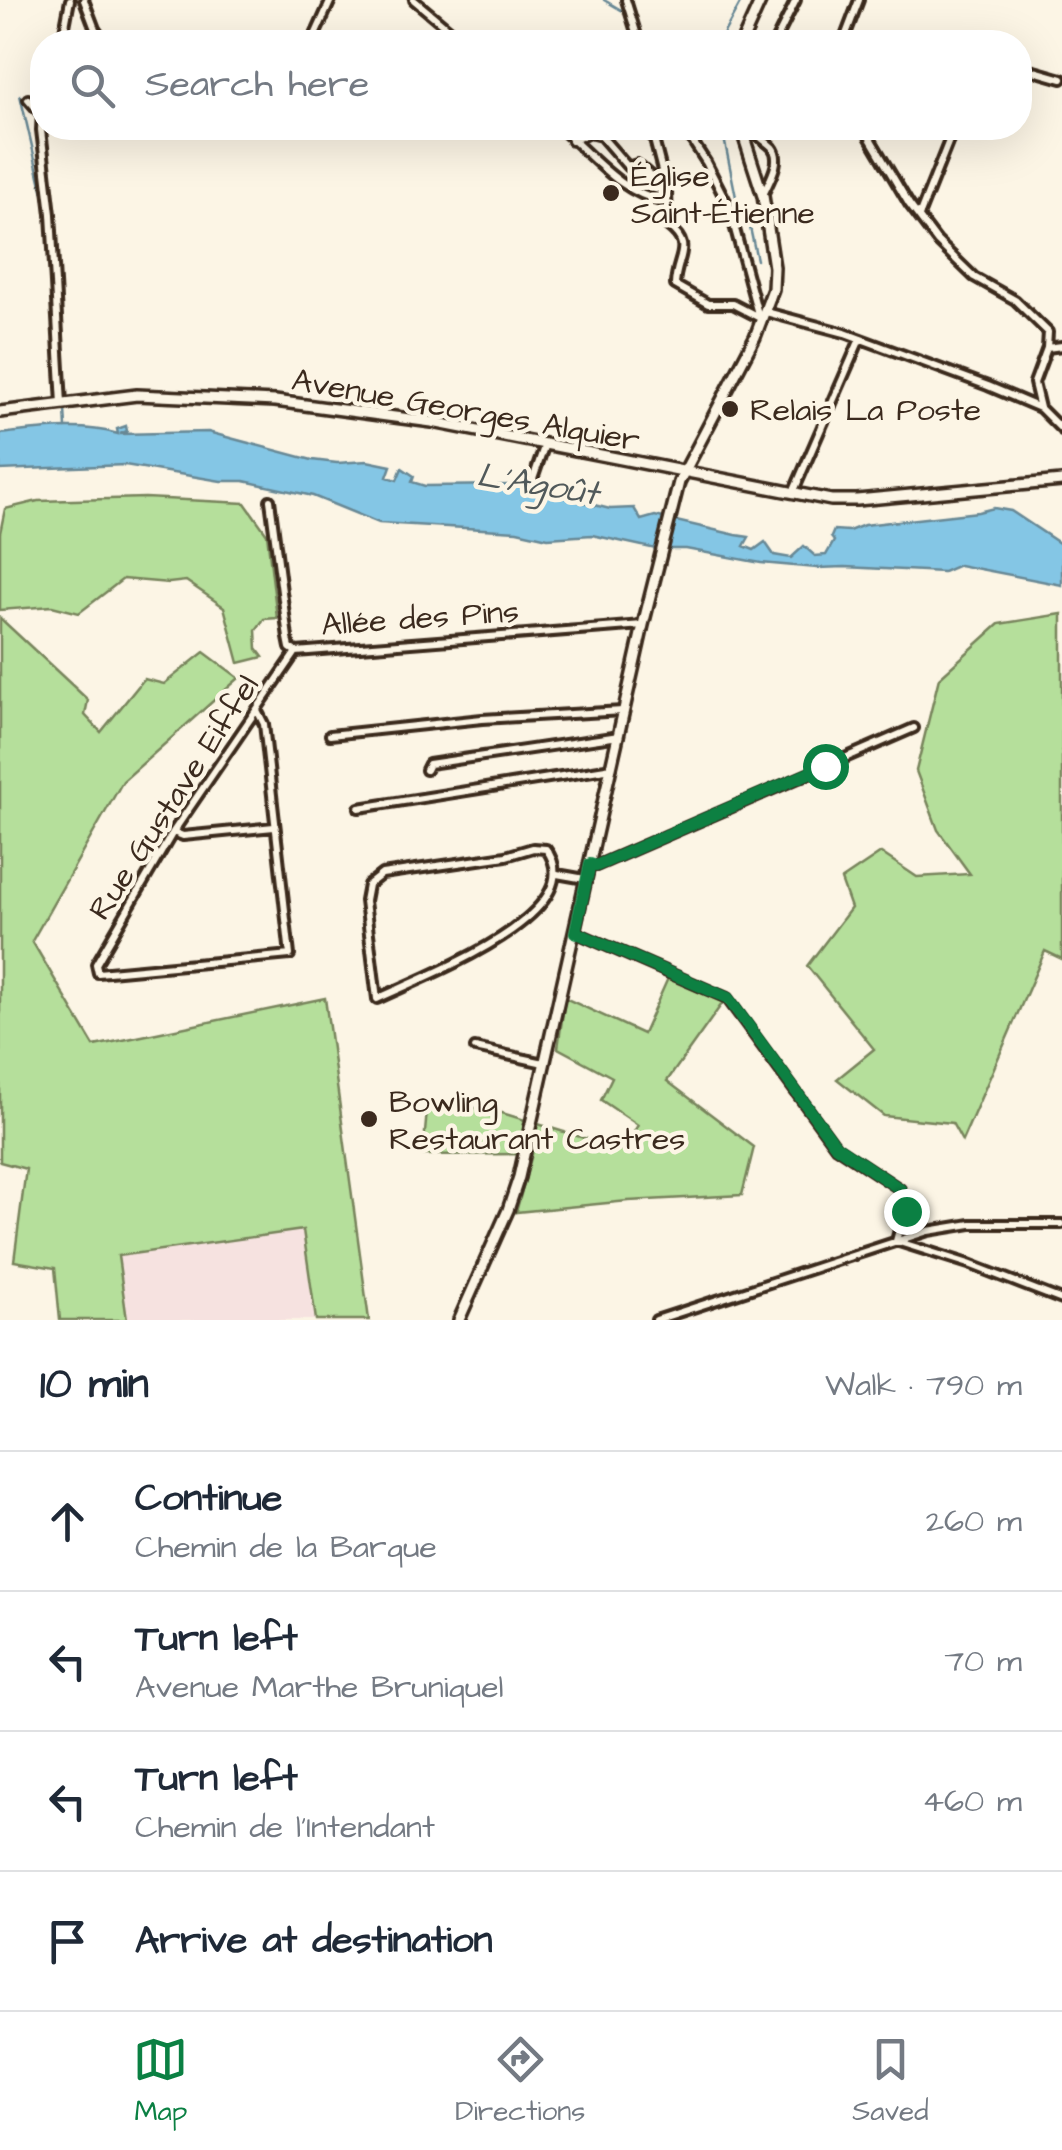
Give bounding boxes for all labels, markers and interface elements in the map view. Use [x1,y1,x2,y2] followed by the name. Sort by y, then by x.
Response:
[30,30,1032,140] search box
[65,58,120,113] icon: search
[145,59,369,111] text: Search here
[631,154,815,236] place label: Église Saint-Étienne
[600,182,622,204] marker: Église Saint-Étienne
[288,358,644,463] street label: Avenue Georges Alquier
[750,388,981,433] place label: Relais La Poste
[719,398,741,420] marker: Relais La Poste
[474,451,606,520] water label: L'Agoût
[320,589,520,648] street label: Allée des Pins
[78,667,270,929] street label: Rue Gustave Eiffel
[803,744,849,790] route start
[389,1080,685,1162] place label: Bowling Restaurant Castres
[358,1108,380,1130] marker: Bowling Restaurant Castres
[884,1189,930,1235] route end
[40,1356,149,1414] text: 10 min
[825,1363,1022,1408] text: Walk · 790 m
[135,1473,282,1525] text: Continue
[40,1494,95,1549] icon: ahead
[926,1499,1022,1544] text: 260 m
[135,1525,437,1570] text: Chemin de la Barque
[135,1613,298,1665] text: Turn left
[40,1634,95,1689] icon: left
[944,1639,1022,1684] text: 70 m
[135,1665,504,1710] text: Avenue Marthe Bruniquel
[135,1753,298,1805] text: Turn left
[40,1774,95,1829] icon: left
[922,1779,1022,1824] text: 460 m
[135,1805,435,1850] text: Chemin de l'Intendant
[40,1914,95,1969] icon: arrive
[135,1915,492,1967] text: Arrive at destination
[133,2032,188,2131] tab: Map
[455,2032,585,2131] tab: Directions
[852,2032,929,2131] tab: Saved

